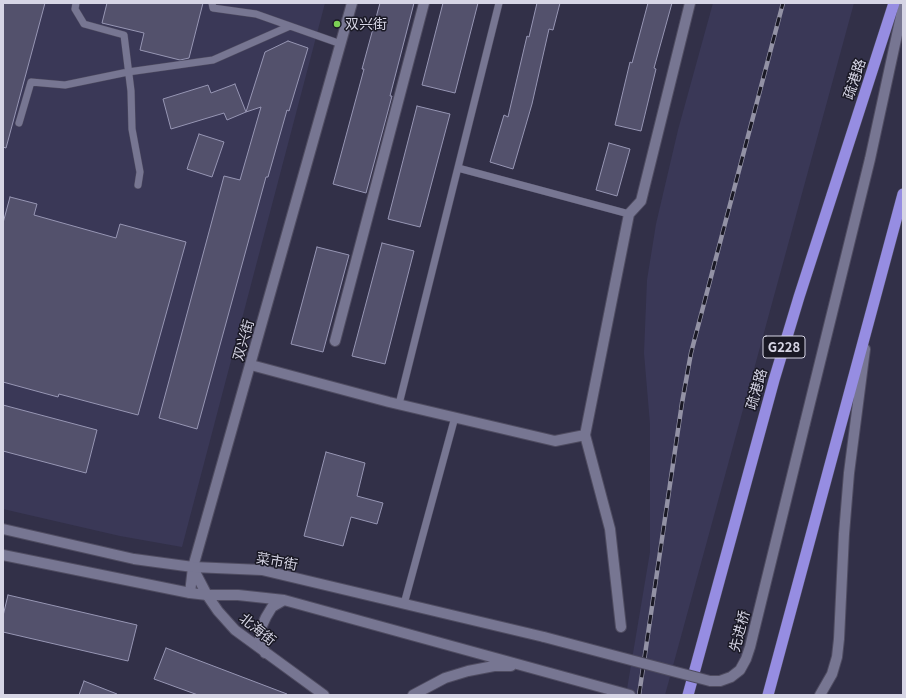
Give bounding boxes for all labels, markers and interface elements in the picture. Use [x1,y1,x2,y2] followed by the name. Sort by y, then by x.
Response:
[345,16,387,32] place label: 双兴街
[332,19,342,29] marker: 双兴街
[840,56,868,102] street label: 疏港路
[229,317,257,363] street label: 双兴街
[763,336,805,358] road number: G228
[742,366,770,412] street label: 疏港路
[255,549,299,573] street label: 菜市街
[236,609,280,649] street label: 北海街
[725,609,753,653] street label: 先进桥

